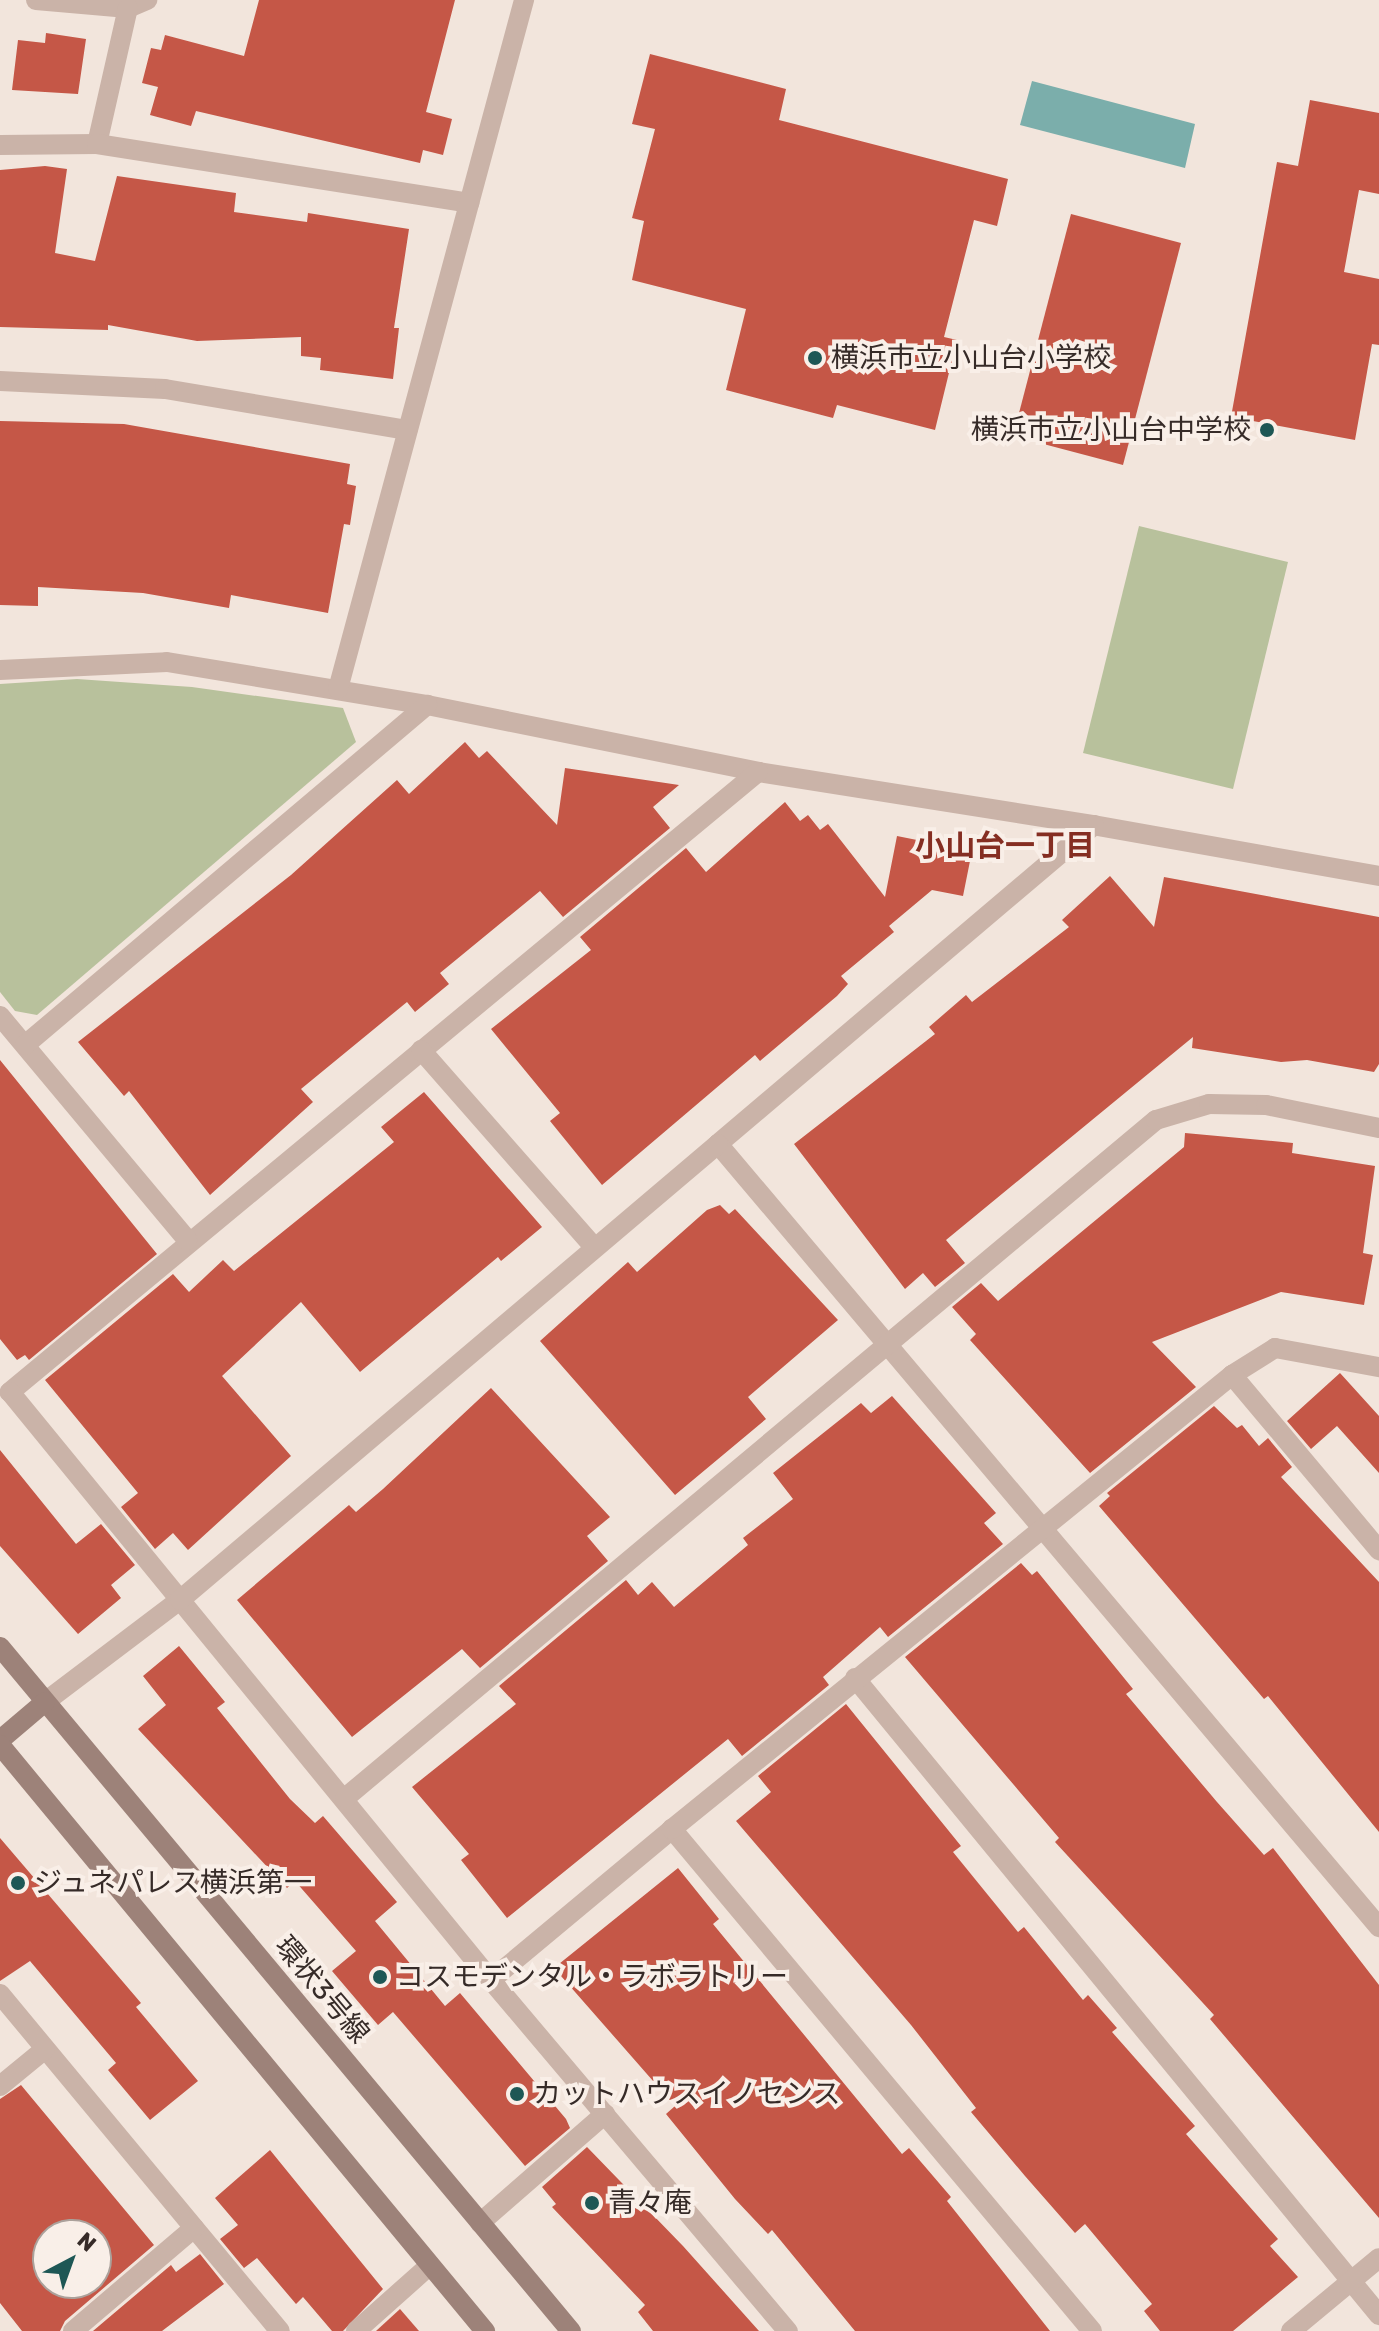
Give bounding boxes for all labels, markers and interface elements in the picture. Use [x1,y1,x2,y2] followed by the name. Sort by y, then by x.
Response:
[831,341,1111,375] place label: 横浜市立小山台小学校
[806,349,824,367] marker: 横浜市立小山台小学校
[971,413,1251,447] place label: 横浜市立小山台中学校
[1258,421,1276,439] marker: 横浜市立小山台中学校
[915,828,1095,864] district label: 小山台一丁目
[34,1866,314,1900] place label: ジュネパレス横浜第一
[9,1874,27,1892] marker: ジュネパレス横浜第一
[268,1930,376,2050] street label: 環状3号線
[396,1960,788,1994] place label: コスモデンタル・ラボラトリー
[371,1968,389,1986] marker: コスモデンタル・ラボラトリー
[533,2077,841,2111] place label: カットハウスイノセンス
[508,2085,526,2103] marker: カットハウスイノセンス
[608,2186,692,2220] place label: 青々庵
[583,2194,601,2212] marker: 青々庵
[32,2219,112,2299] north arrow
[72,2227,102,2257] text: N

